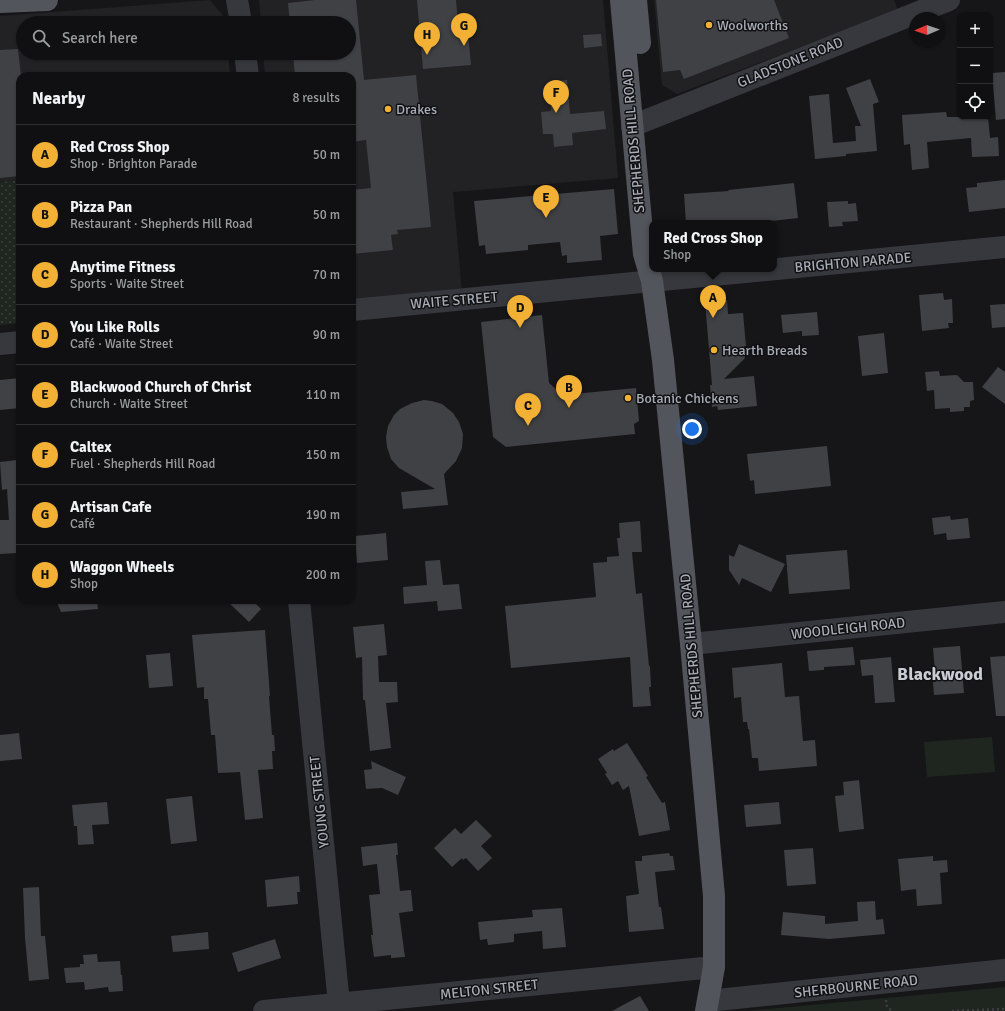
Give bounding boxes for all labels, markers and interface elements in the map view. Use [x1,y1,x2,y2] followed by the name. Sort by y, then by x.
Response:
[909,12,945,48] north arrow
[957,12,993,120] map controls
[957,12,993,48] button: +
[451,13,477,46] pin: G
[16,16,356,60] search box
[717,17,788,34] place label: Woolworths
[704,20,714,30] marker: Woolworths
[414,22,440,55] pin: H
[30,27,52,49] icon: search
[62,29,138,47] text: Search here
[735,34,845,91] street label: GLADSTONE ROAD
[957,48,993,84] button: −
[619,68,648,214] street label: SHEPHERDS HILL ROAD
[543,80,569,113] pin: F
[957,84,993,120] button: locate
[32,88,85,109] text: Nearby
[292,90,340,106] text: 8 results
[396,101,437,118] place label: Drakes
[383,104,393,114] marker: Drakes
[70,138,170,156] text: Red Cross Shop
[41,147,49,163] text: A
[313,147,340,163] text: 50 m
[70,156,197,172] text: Shop · Brighton Parade
[533,185,559,218] pin: E
[70,198,132,216] text: Pizza Pan
[41,207,49,223] text: B
[313,207,340,223] text: 50 m
[70,216,253,232] text: Restaurant · Shepherds Hill Road
[649,220,777,272] popup
[663,229,763,247] text: Red Cross Shop
[663,247,691,263] text: Shop
[794,249,912,276] street label: BRIGHTON PARADE
[70,258,175,276] text: Anytime Fitness
[41,267,49,283] text: C
[313,267,340,283] text: 70 m
[70,276,184,292] text: Sports · Waite Street
[700,285,726,318] pin: A
[410,288,498,313] street label: WAITE STREET
[507,295,533,328] pin: D
[70,318,160,336] text: You Like Rolls
[41,327,49,343] text: D
[313,327,340,343] text: 90 m
[70,336,173,352] text: Café · Waite Street
[722,342,807,359] place label: Hearth Breads
[709,345,719,355] marker: Hearth Breads
[556,375,582,408] pin: B
[70,378,251,396] text: Blackwood Church of Christ
[41,387,49,403] text: E
[306,387,340,403] text: 110 m
[636,390,739,407] place label: Botanic Chickens
[515,393,541,426] pin: C
[623,393,633,403] marker: Botanic Chickens
[70,396,188,412] text: Church · Waite Street
[682,419,702,439] your location
[70,438,111,456] text: Caltex
[42,447,48,463] text: F
[306,447,340,463] text: 150 m
[70,456,215,472] text: Fuel · Shepherds Hill Road
[70,498,152,516] text: Artisan Cafe
[41,507,49,523] text: G
[306,507,340,523] text: 190 m
[70,516,95,532] text: Café
[70,558,174,576] text: Waggon Wheels
[41,567,49,583] text: H
[306,567,340,583] text: 200 m
[677,573,706,719] street label: SHEPHERDS HILL ROAD
[70,576,98,592] text: Shop
[790,614,906,643] street label: WOODLEIGH ROAD
[897,663,983,685] district label: Blackwood
[306,755,333,849] street label: YOUNG STREET
[793,972,919,1001] street label: SHERBOURNE ROAD
[439,976,539,1003] street label: MELTON STREET

